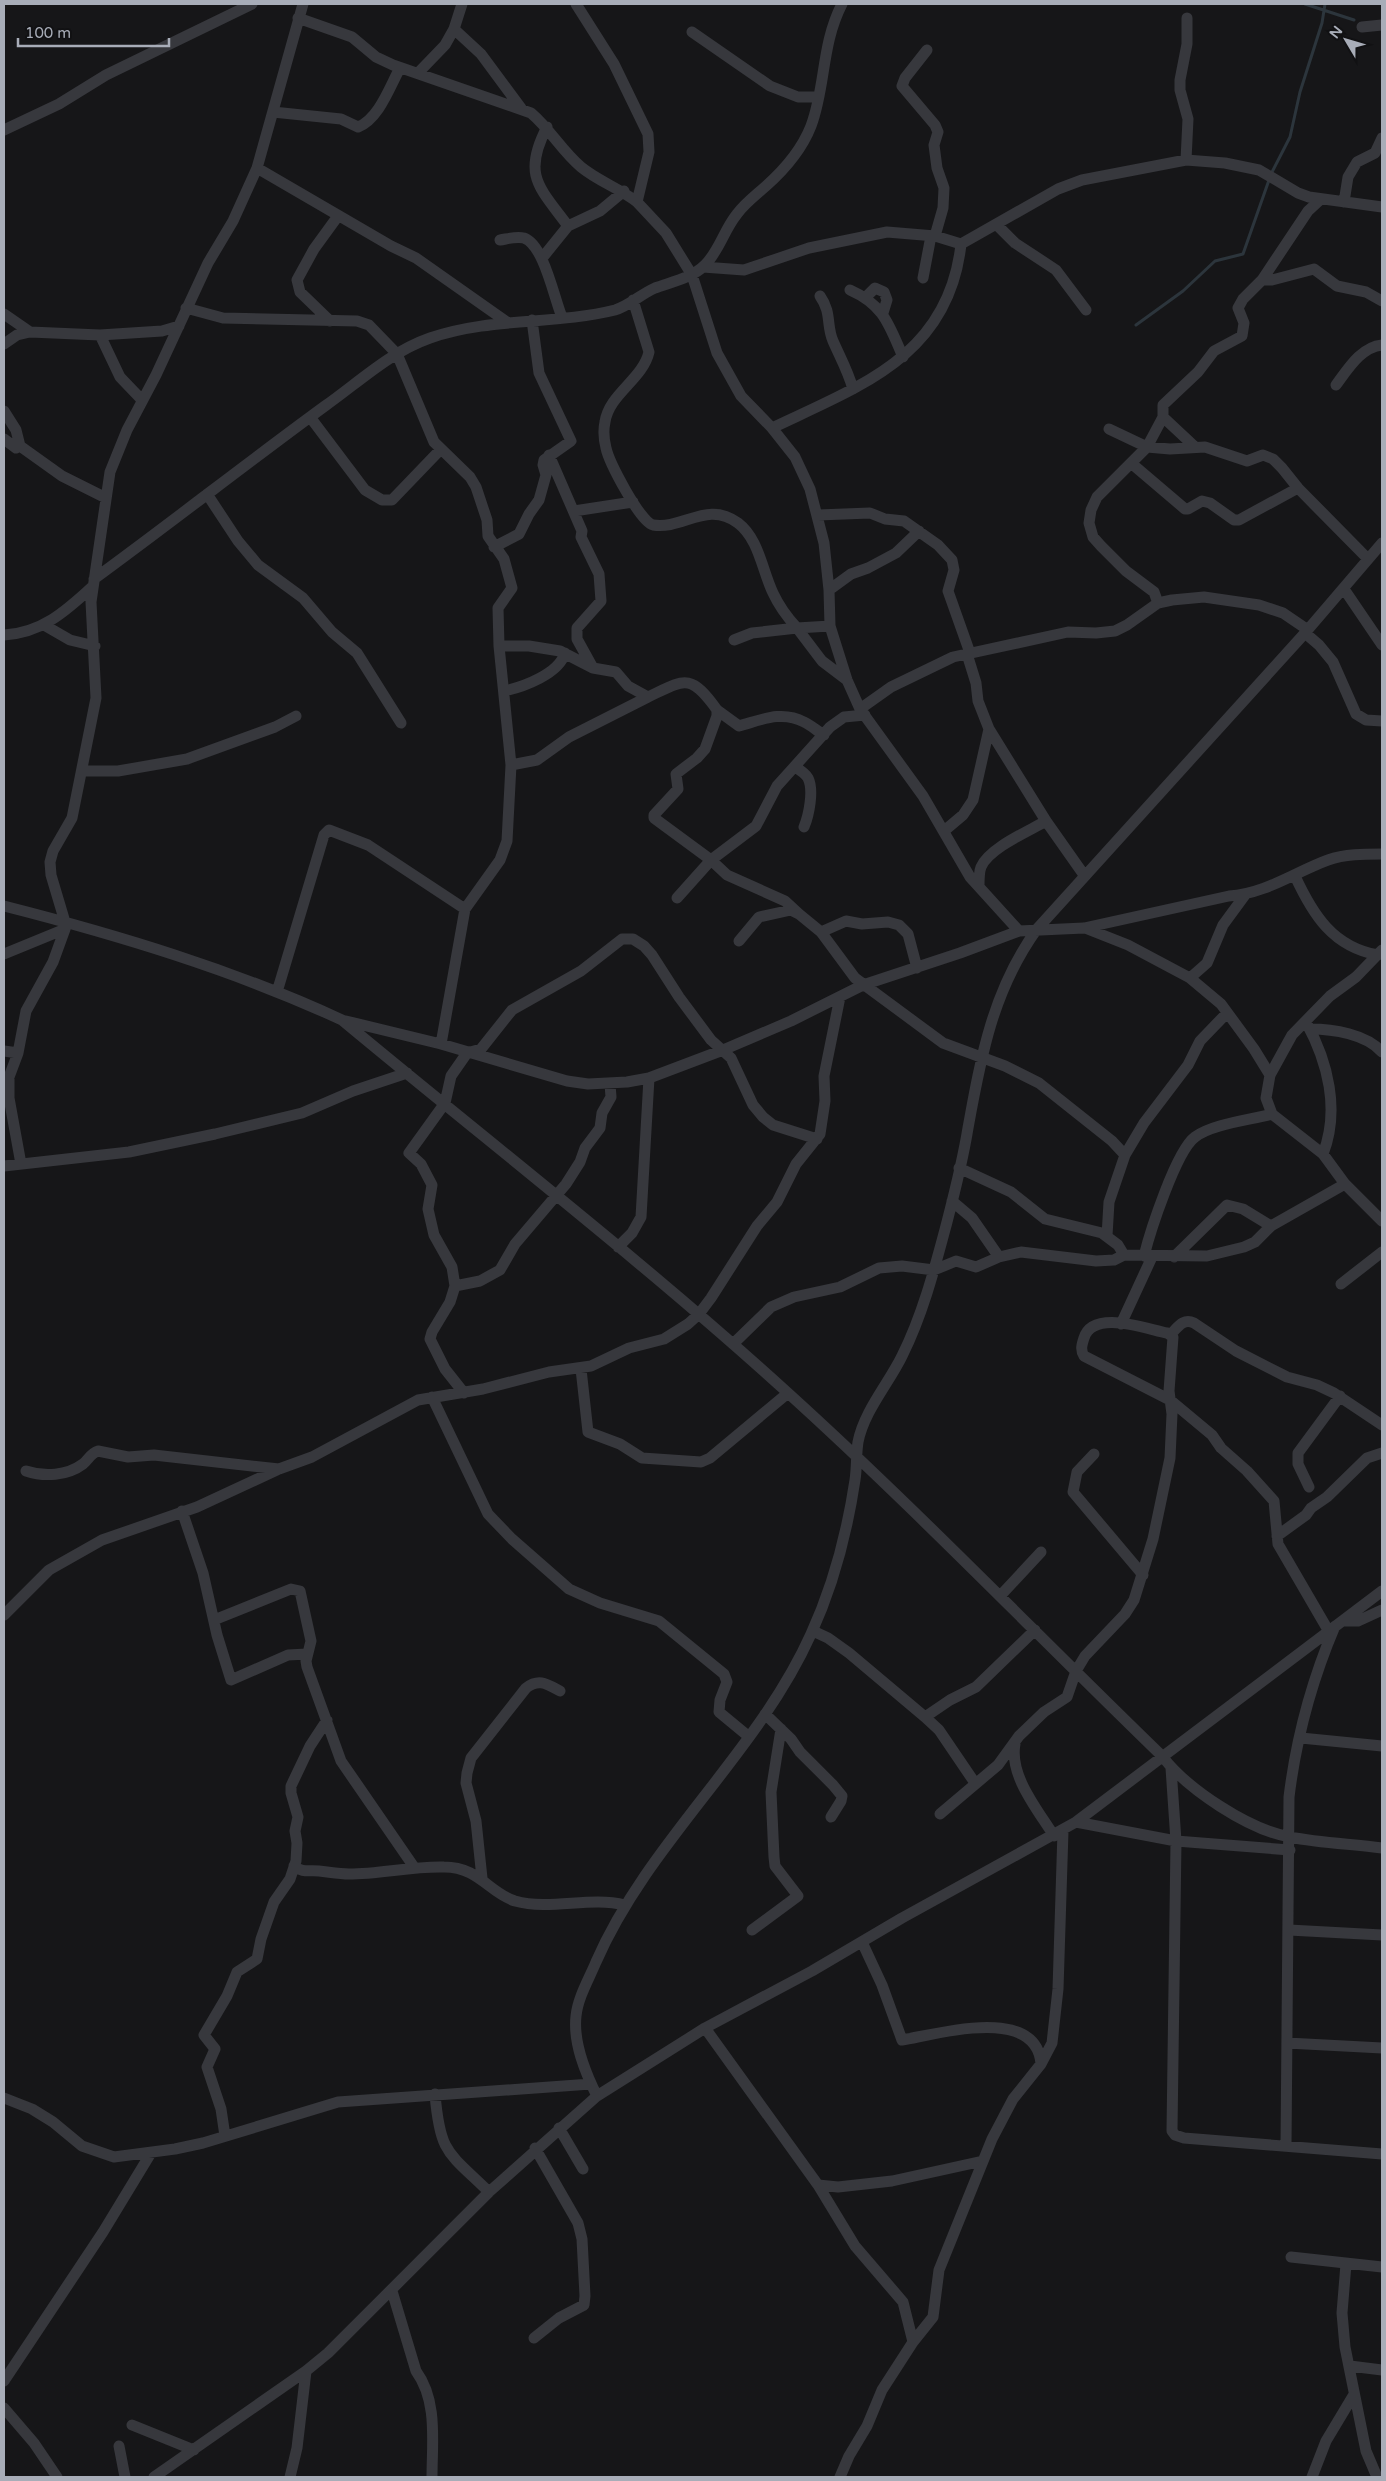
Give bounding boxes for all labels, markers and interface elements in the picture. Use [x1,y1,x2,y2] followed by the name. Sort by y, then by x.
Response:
[18,15,169,47] scale bar
[1321,15,1371,65] north arrow
[1326,23,1346,42] text: N
[25,24,71,42] text: 100 m

